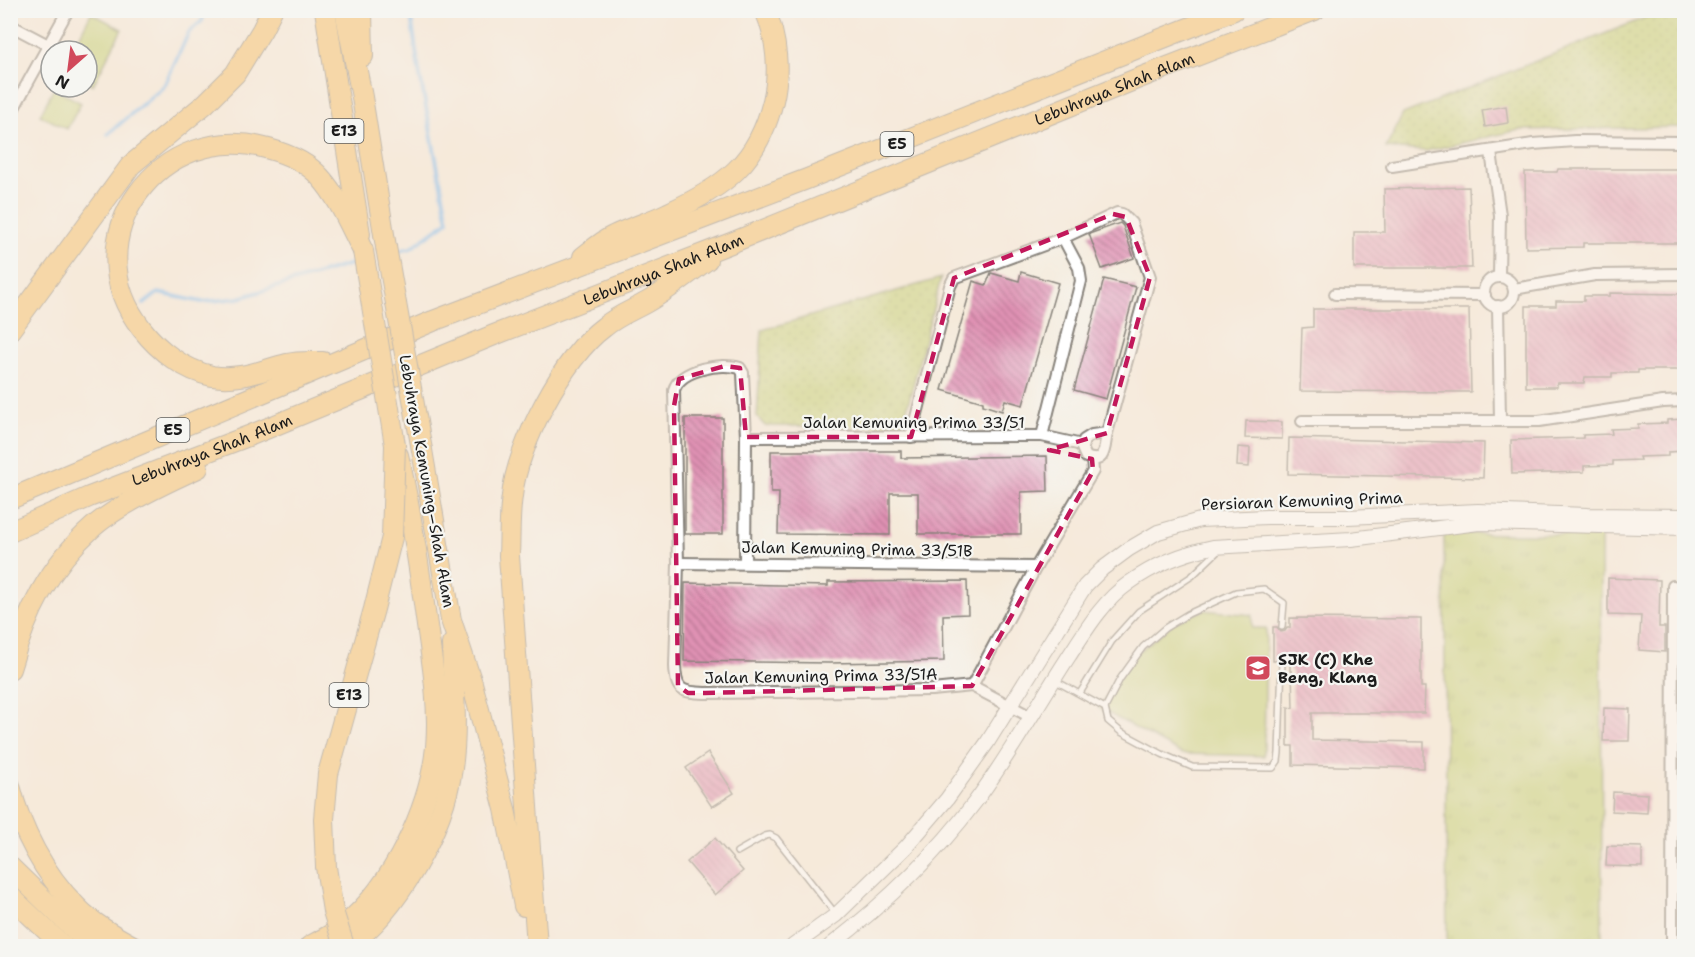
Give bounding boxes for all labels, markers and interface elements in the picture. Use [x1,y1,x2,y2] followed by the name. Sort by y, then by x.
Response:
[39,39,99,99] north arrow
[1031,47,1197,130] street label: Lebuhraya Shah Alam
[52,70,73,94] text: N
[324,119,364,143] road number: E13
[880,132,914,156] road number: E5
[580,229,747,310] street label: Lebuhraya Shah Alam
[394,353,460,609] street label: Lebuhraya Kemuning–Shah Alam
[128,409,295,490] street label: Lebuhraya Shah Alam
[803,412,1025,433] street label: Jalan Kemuning Prima 33/51
[156,418,190,442] road number: E5
[1201,487,1403,515] street label: Persiaran Kemuning Prima
[741,536,973,562] street label: Jalan Kemuning Prima 33/51B
[1278,649,1377,688] place label: SJK (C) Khe Beng, Klang
[1243,653,1273,683] school or university icon: SJK (C) Khe Beng, Klang
[704,663,938,689] street label: Jalan Kemuning Prima 33/51A
[330,683,368,707] road number: E13

